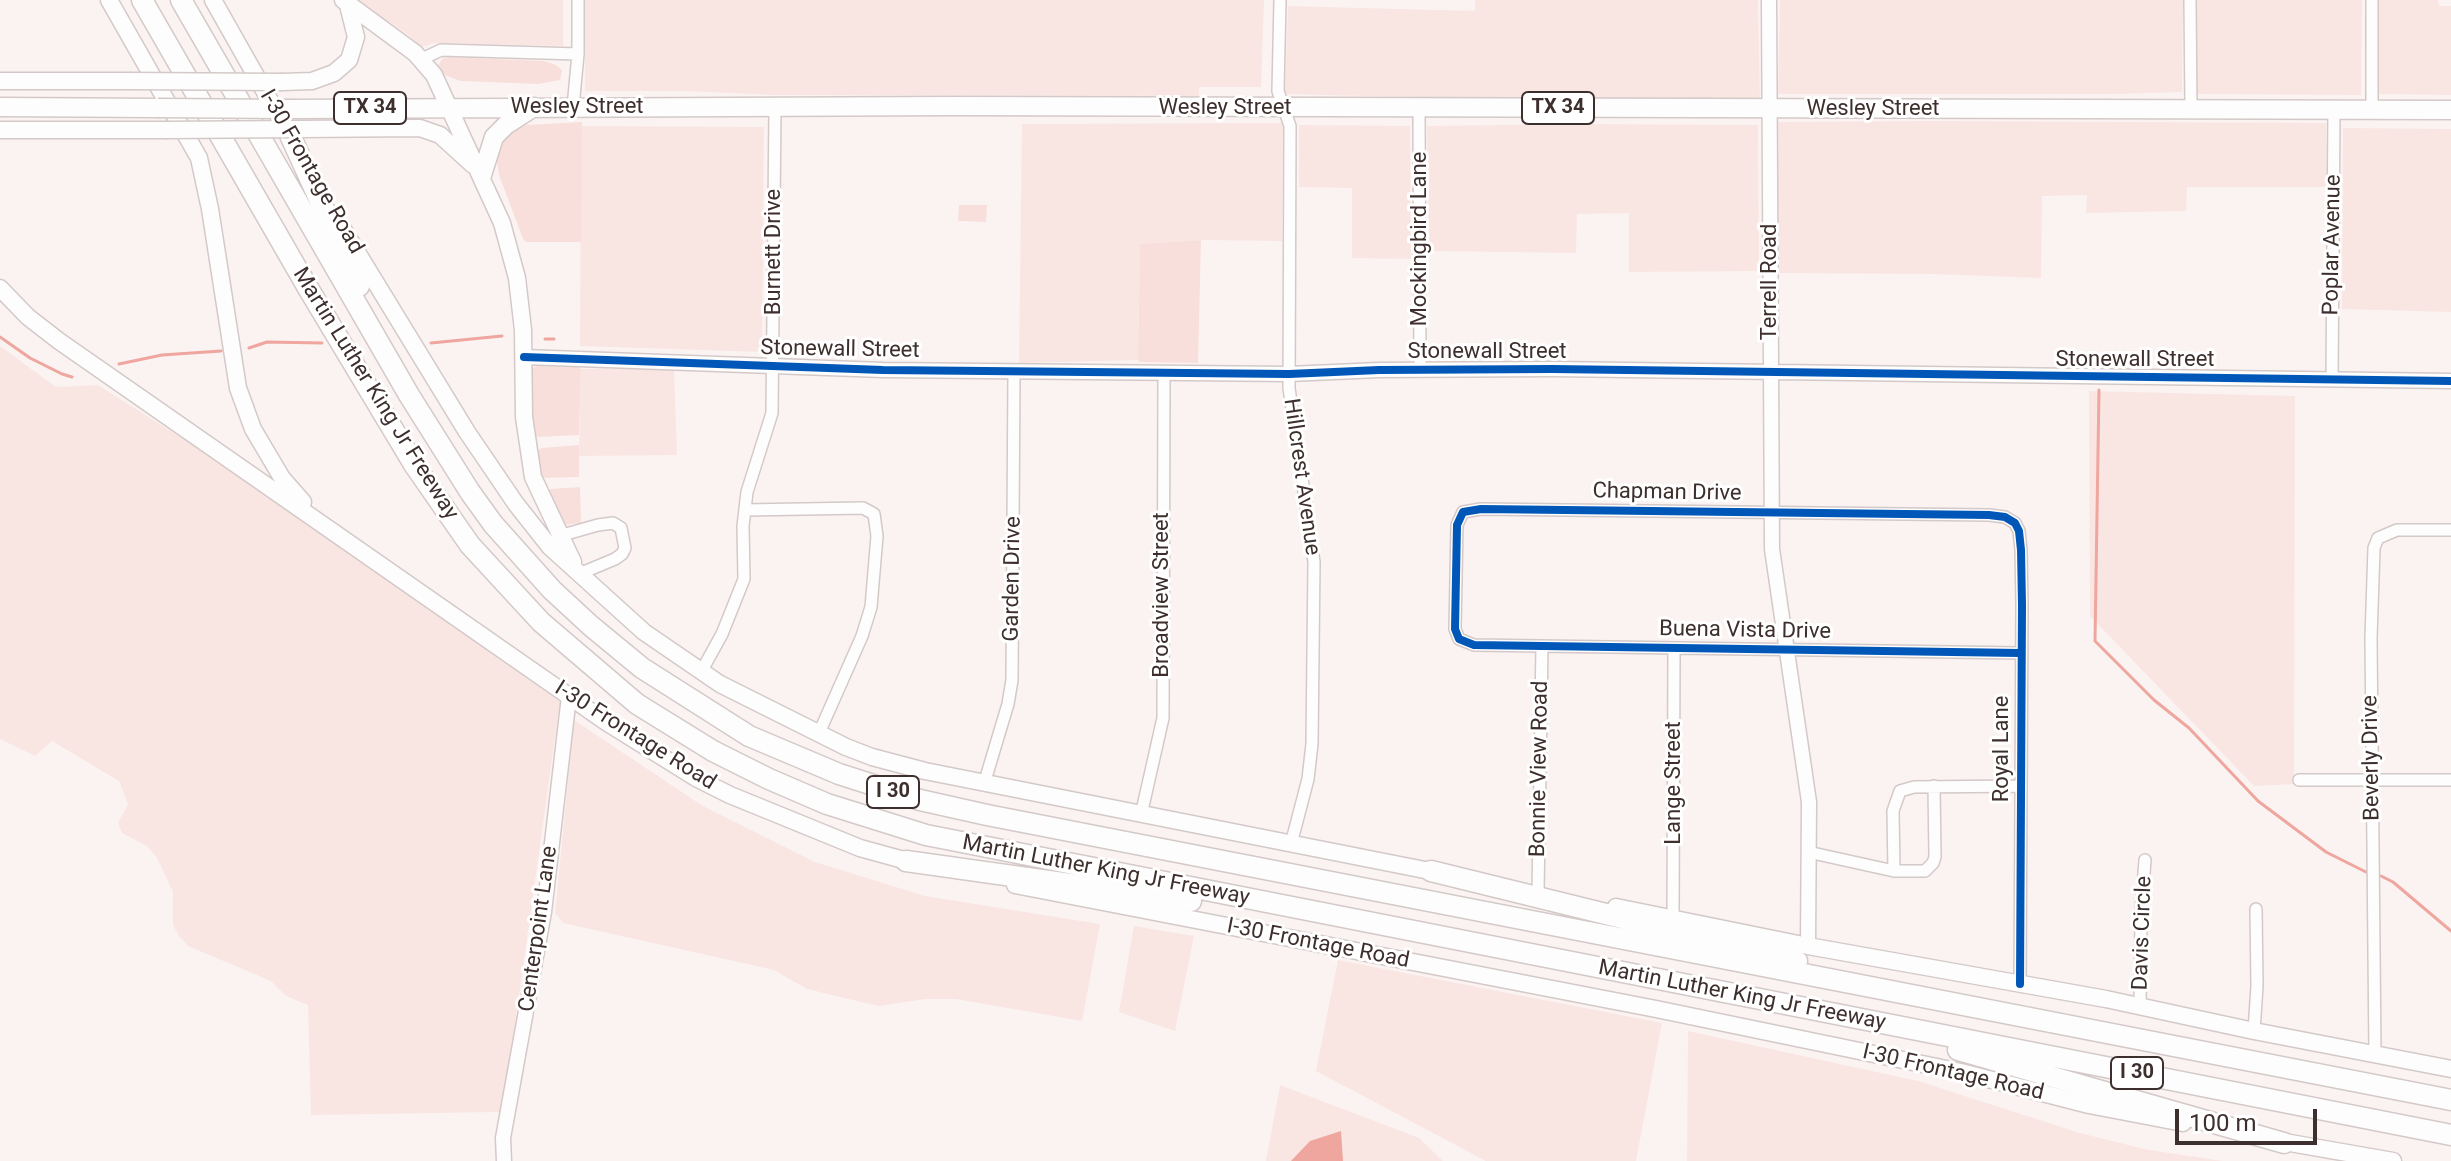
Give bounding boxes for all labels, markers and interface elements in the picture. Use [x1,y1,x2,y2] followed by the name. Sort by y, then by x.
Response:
[253,85,369,259] street label: I-30 Frontage Road
[334,92,406,124] road number: TX 34
[1522,92,1594,124] road number: TX 34
[511,94,643,120] street label: Wesley Street
[1159,95,1291,121] street label: Wesley Street
[1807,96,1939,122] street label: Wesley Street
[1407,152,1433,326] street label: Mockingbird Lane
[2319,174,2347,316] street label: Poplar Avenue
[761,189,787,315] street label: Burnett Drive
[1757,224,1783,340] street label: Terrell Road
[286,263,464,525] street label: Martin Luther King Jr Freeway
[760,335,920,365] street label: Stonewall Street
[1407,339,1567,365] street label: Stonewall Street
[2055,347,2215,373] street label: Stonewall Street
[1277,397,1325,557] street label: Hillcrest Avenue
[1592,479,1742,507] street label: Chapman Drive
[1149,512,1175,678] street label: Broadview Street
[999,516,1027,642] street label: Garden Drive
[1659,616,1831,646] street label: Buena Vista Drive
[549,676,721,796] street label: I-30 Frontage Road
[1525,681,1555,857] street label: Bonnie View Road
[2358,695,2386,821] street label: Beverly Drive
[1989,696,2015,802] street label: Royal Lane
[1661,721,1687,845] street label: Lange Street
[867,776,919,808] road number: I 30
[960,830,1252,912] street label: Martin Luther King Jr Freeway
[514,844,564,1014] street label: Centerpoint Lane
[2128,875,2158,991] street label: Davis Circle
[1225,913,1411,975] street label: I-30 Frontage Road
[1596,955,1888,1037] street label: Martin Luther King Jr Freeway
[1860,1039,2046,1107] street label: I-30 Frontage Road
[2111,1057,2163,1089] road number: I 30
[2179,1093,2321,1143] scale bar
[2189,1109,2256,1137] text: 100 m

